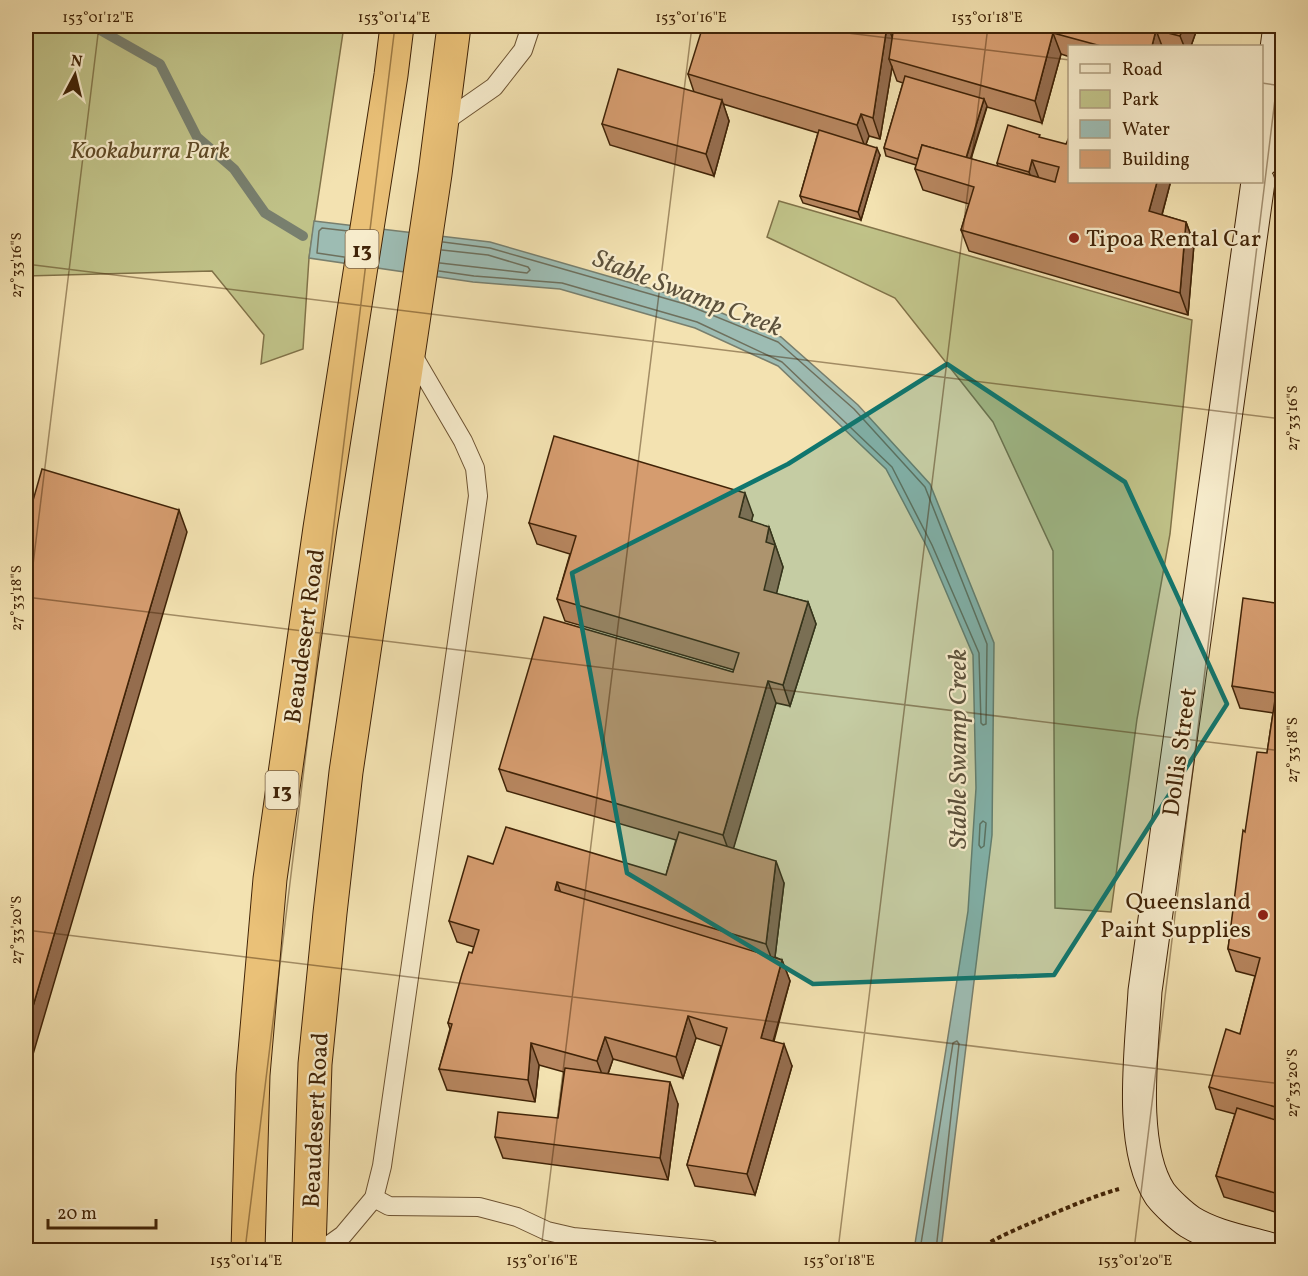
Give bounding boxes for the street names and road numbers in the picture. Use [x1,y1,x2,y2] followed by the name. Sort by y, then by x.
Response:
[346,230,378,268] road number: 13
[277,547,335,726] street label: Beaudesert Road
[1155,686,1207,819] street label: Dollis Street
[266,771,298,809] road number: 13
[295,1031,339,1209] street label: Beaudesert Road

